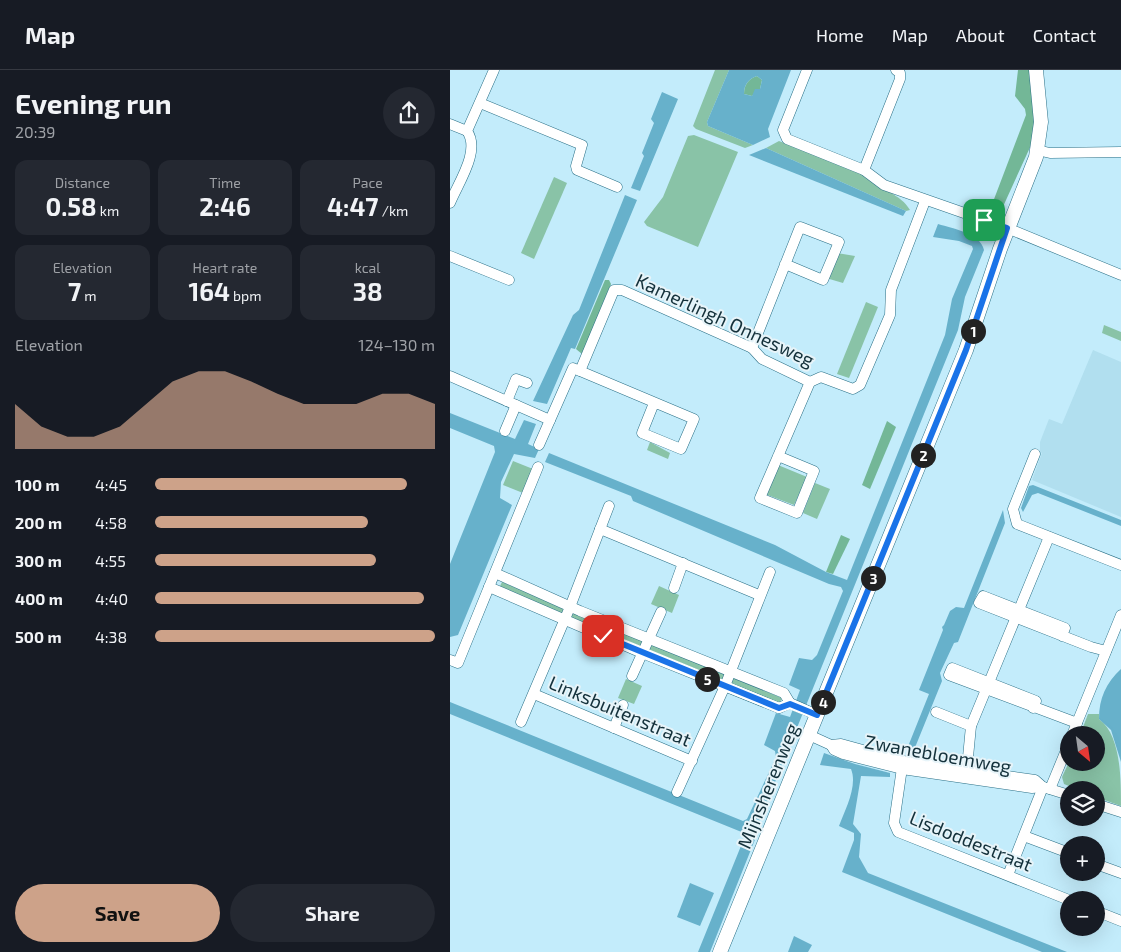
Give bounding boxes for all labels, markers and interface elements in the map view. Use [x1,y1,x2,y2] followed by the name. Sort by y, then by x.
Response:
[25,20,75,49] text: Map
[816,24,864,46] text: Home
[892,24,928,46] text: Map
[956,24,1005,46] text: About
[1033,24,1096,46] text: Contact
[15,86,172,120] text: Evening run
[383,87,435,139] button: share
[15,122,55,141] text: 20:39
[55,174,110,191] text: Distance
[209,174,241,191] text: Time
[353,174,383,191] text: Pace
[45,191,97,221] text: 0.58
[199,191,251,221] text: 2:46
[327,191,379,221] text: 4:47
[963,199,1005,241] pin
[97,202,119,219] text: km
[379,202,408,219] text: /km
[970,206,998,234] icon: arrive
[53,259,112,276] text: Elevation
[193,259,257,276] text: Heart rate
[355,259,380,276] text: kcal
[632,268,819,371] street label: Kamerlingh Onnesweg
[68,276,81,306] text: 7
[189,276,230,306] text: 164
[353,276,383,306] text: 38
[81,287,97,304] text: m
[230,287,261,304] text: bpm
[960,318,986,344] pin: 1
[970,323,977,340] text: 1
[15,335,83,354] text: Elevation
[358,335,435,354] text: 124–130 m
[910,442,936,468] pin: 2
[919,447,928,464] text: 2
[15,475,60,494] text: 100 m
[95,475,127,494] text: 4:45
[15,513,62,532] text: 200 m
[95,513,127,532] text: 4:58
[15,551,62,570] text: 300 m
[95,551,126,570] text: 4:55
[860,566,886,590] pin: 3
[870,570,877,587] text: 3
[15,589,63,608] text: 400 m
[95,589,128,608] text: 4:40
[582,615,624,657] pin
[589,622,617,650] icon: check
[15,627,62,646] text: 500 m
[95,627,127,646] text: 4:38
[694,666,720,692] pin: 5
[546,670,695,751] street label: Linksbuitenstraat
[704,671,711,688] text: 5
[810,690,836,714] pin: 4
[819,694,828,711] text: 4
[732,719,803,852] street label: Mijnsherenweg
[1060,726,1105,771] north arrow
[1060,726,1105,936] map controls
[863,729,1014,778] street label: Zwanebloemweg
[1060,781,1105,826] button: layers
[906,805,1036,876] street label: Lisdoddestraat
[1060,836,1105,881] button: +
[15,884,220,942] button: Save
[230,884,435,942] button: Share
[1060,891,1105,936] button: −

